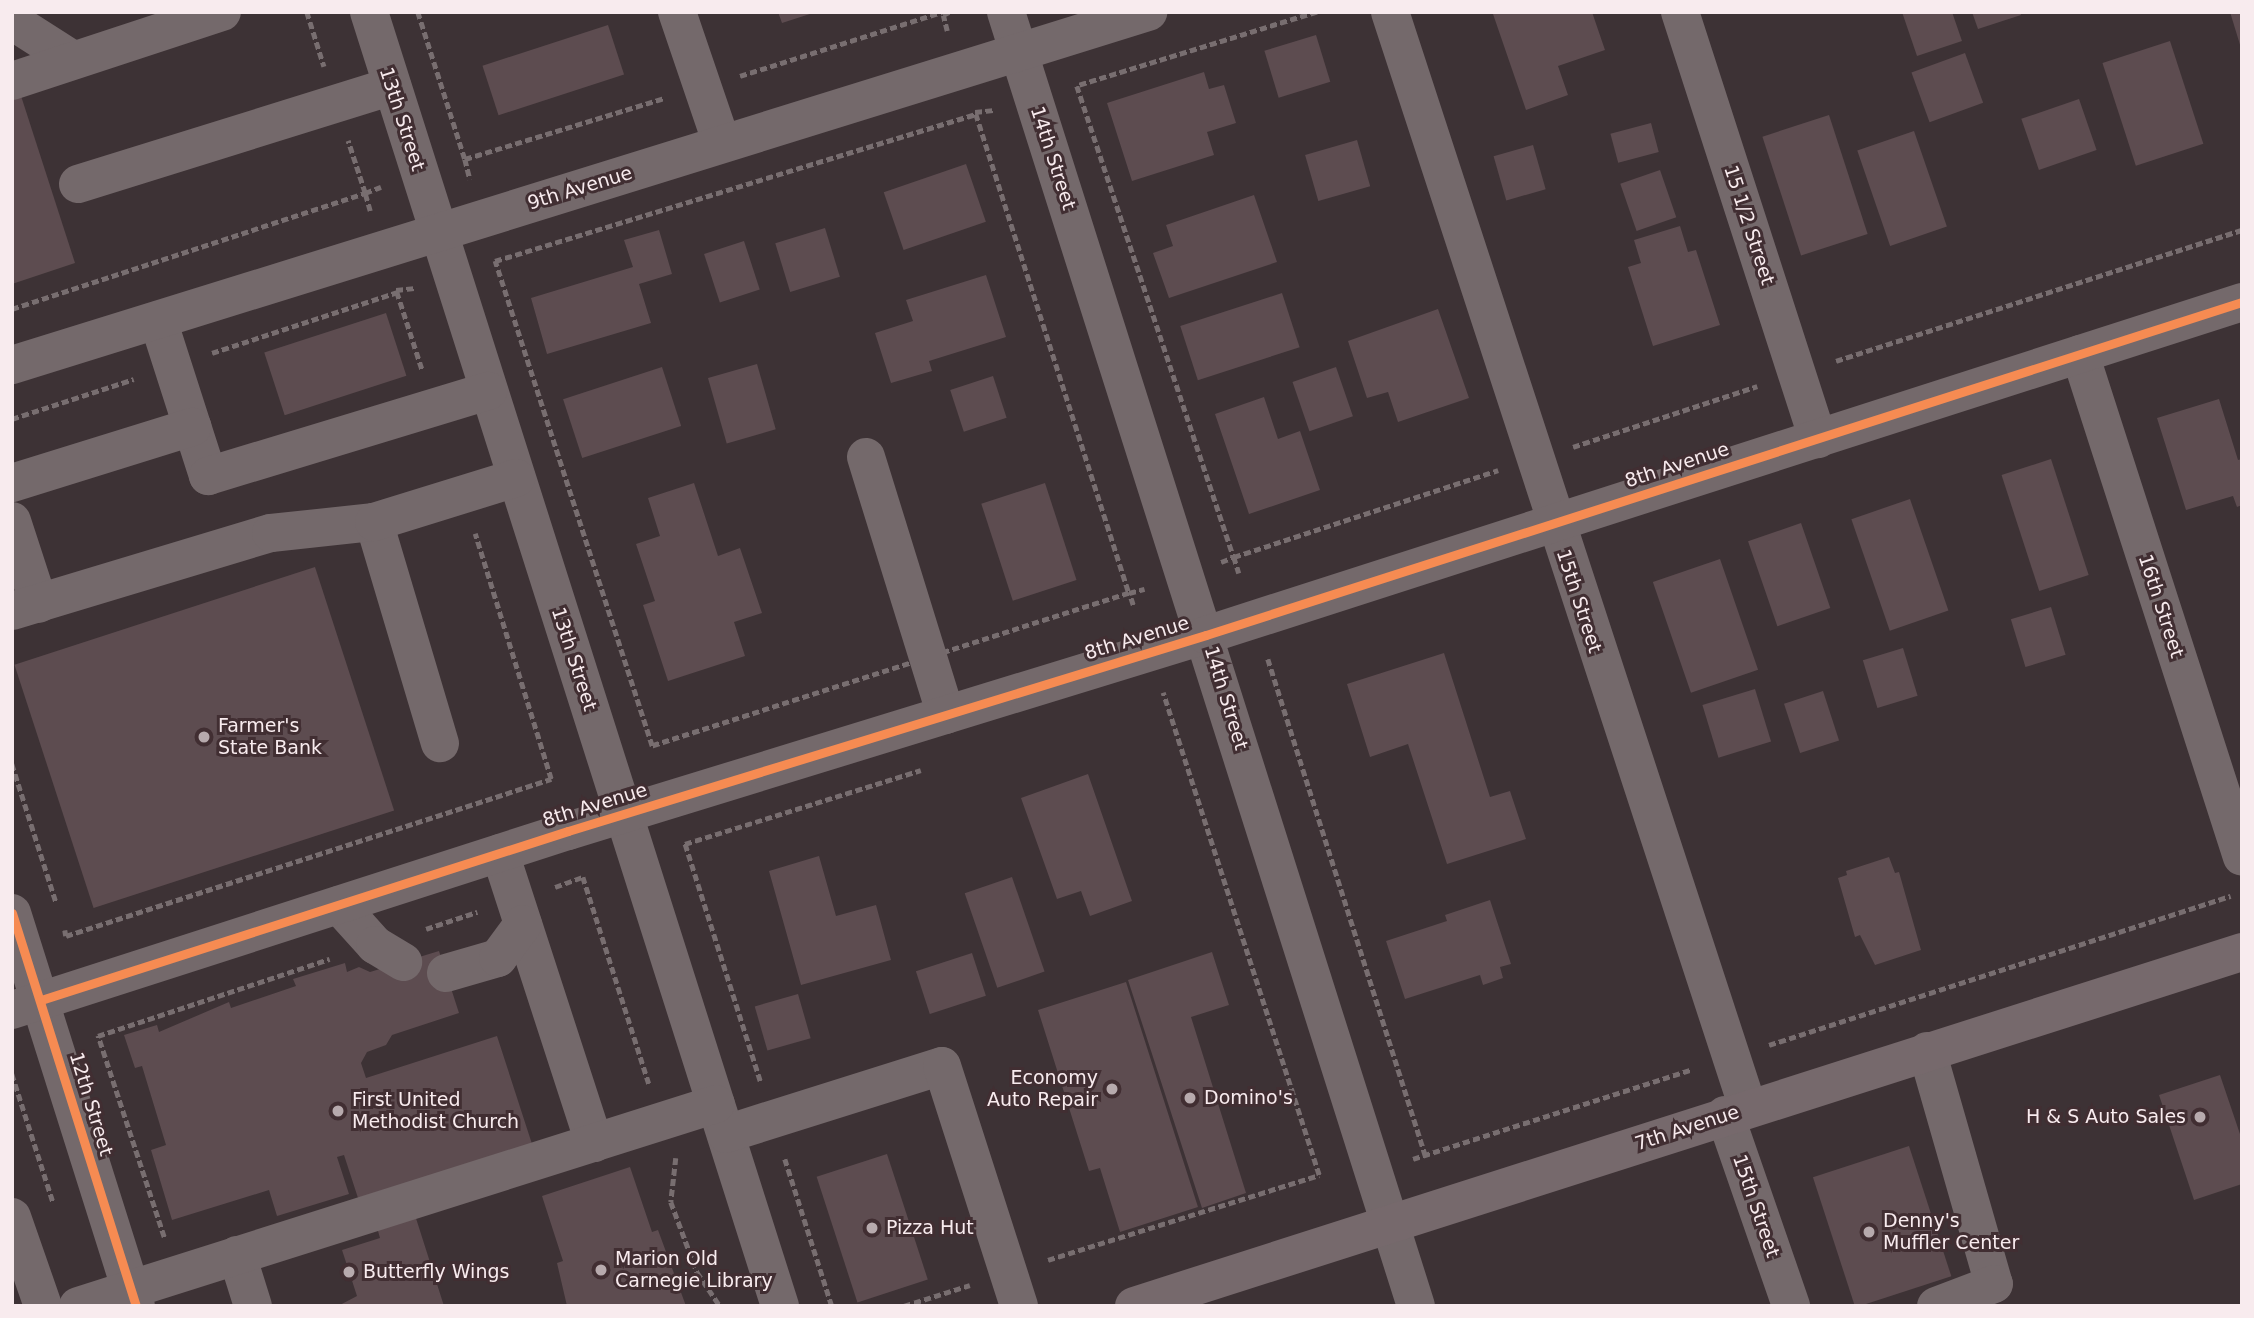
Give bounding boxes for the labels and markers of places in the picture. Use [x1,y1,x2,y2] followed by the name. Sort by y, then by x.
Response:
[218,715,322,759] place label: Farmer's State Bank
[196,729,212,745] marker: Farmer's State Bank
[987,1067,1098,1111] place label: Economy Auto Repair
[1104,1081,1120,1097] marker: Economy Auto Repair
[1204,1087,1293,1109] place label: Domino's
[352,1089,519,1133] place label: First United Methodist Church
[1182,1090,1198,1106] marker: Domino's
[330,1103,346,1119] marker: First United Methodist Church
[2026,1106,2186,1128] place label: H & S Auto Sales
[2192,1109,2208,1125] marker: H & S Auto Sales
[1883,1210,2019,1254] place label: Denny's Muffler Center
[886,1217,974,1239] place label: Pizza Hut
[864,1220,880,1236] marker: Pizza Hut
[1861,1224,1877,1240] marker: Denny's Muffler Center
[615,1248,773,1292] place label: Marion Old Carnegie Library
[363,1261,509,1283] place label: Butterfly Wings
[593,1262,609,1278] marker: Marion Old Carnegie Library
[341,1264,357,1280] marker: Butterfly Wings

